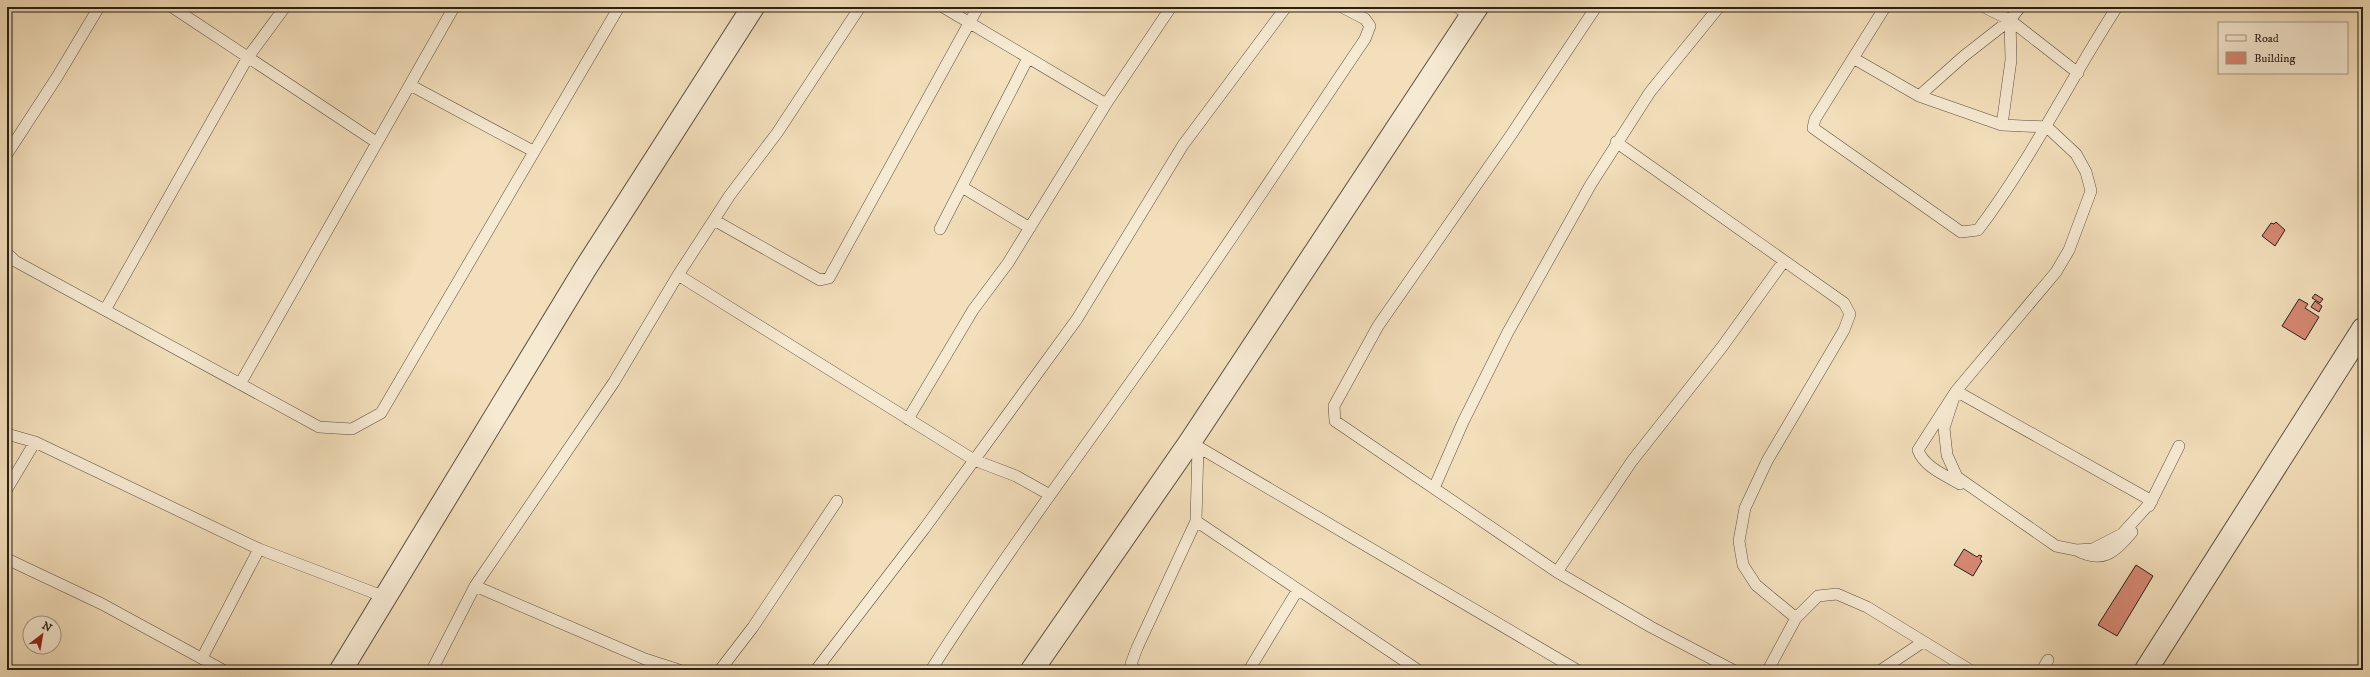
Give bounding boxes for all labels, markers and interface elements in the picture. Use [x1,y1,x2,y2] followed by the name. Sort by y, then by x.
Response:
[2218,22,2348,74] legend
[2254,31,2279,46] text: Road
[2254,51,2295,66] text: Building
[22,615,62,655] north arrow
[39,619,54,636] text: N

